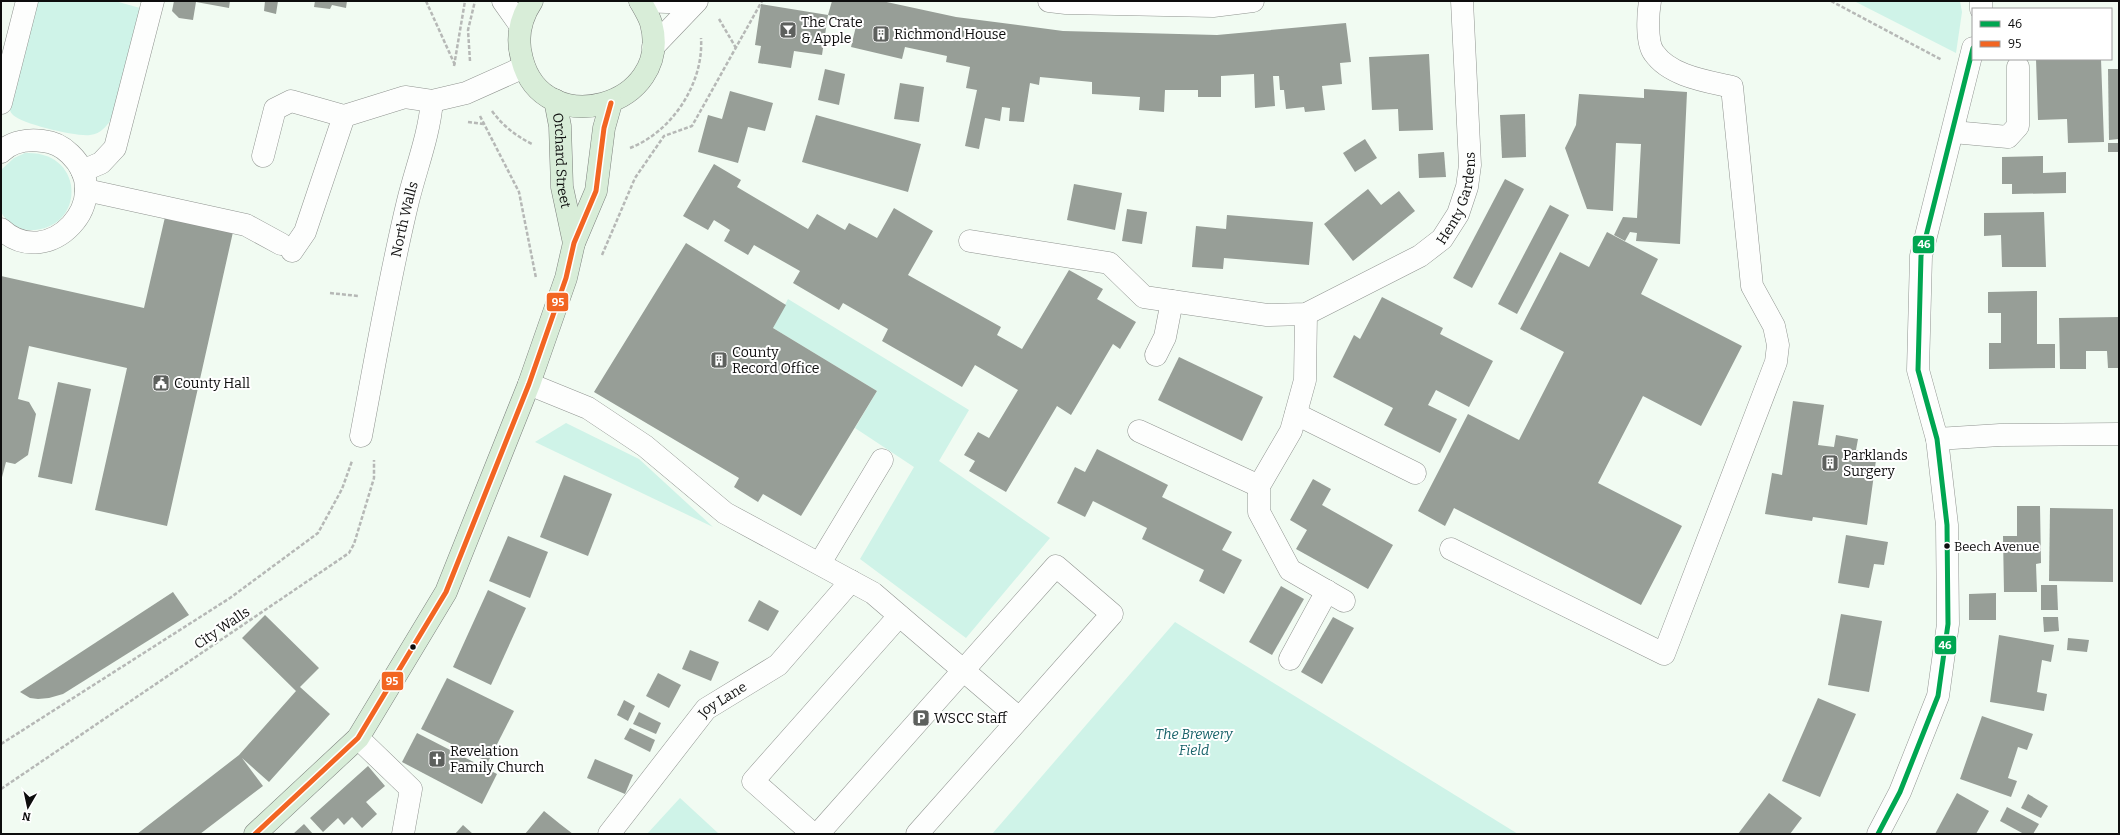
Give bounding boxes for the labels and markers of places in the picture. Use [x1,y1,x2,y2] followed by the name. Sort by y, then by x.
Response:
[801,14,863,47] place label: The Crate & Apple
[778,20,798,40] bar icon: The Crate & Apple
[871,24,891,44] building icon: Richmond House
[894,26,1006,43] place label: Richmond House
[732,344,820,377] place label: County Record Office
[709,350,729,370] building icon: County Record Office
[151,373,171,393] public building icon: County Hall
[174,375,250,392] place label: County Hall
[1843,447,1908,480] place label: Parklands Surgery
[1820,453,1840,473] building icon: Parklands Surgery
[1954,539,2039,554] place label: Beech Avenue
[1942,541,1952,551] marker: Beech Avenue
[408,642,418,652] unlabelled marker
[911,708,931,728] parking icon: WSCC Staff
[934,710,1008,727] place label: WSCC Staff
[450,743,544,776] place label: Revelation Family Church
[427,749,447,769] church icon: Revelation Family Church

